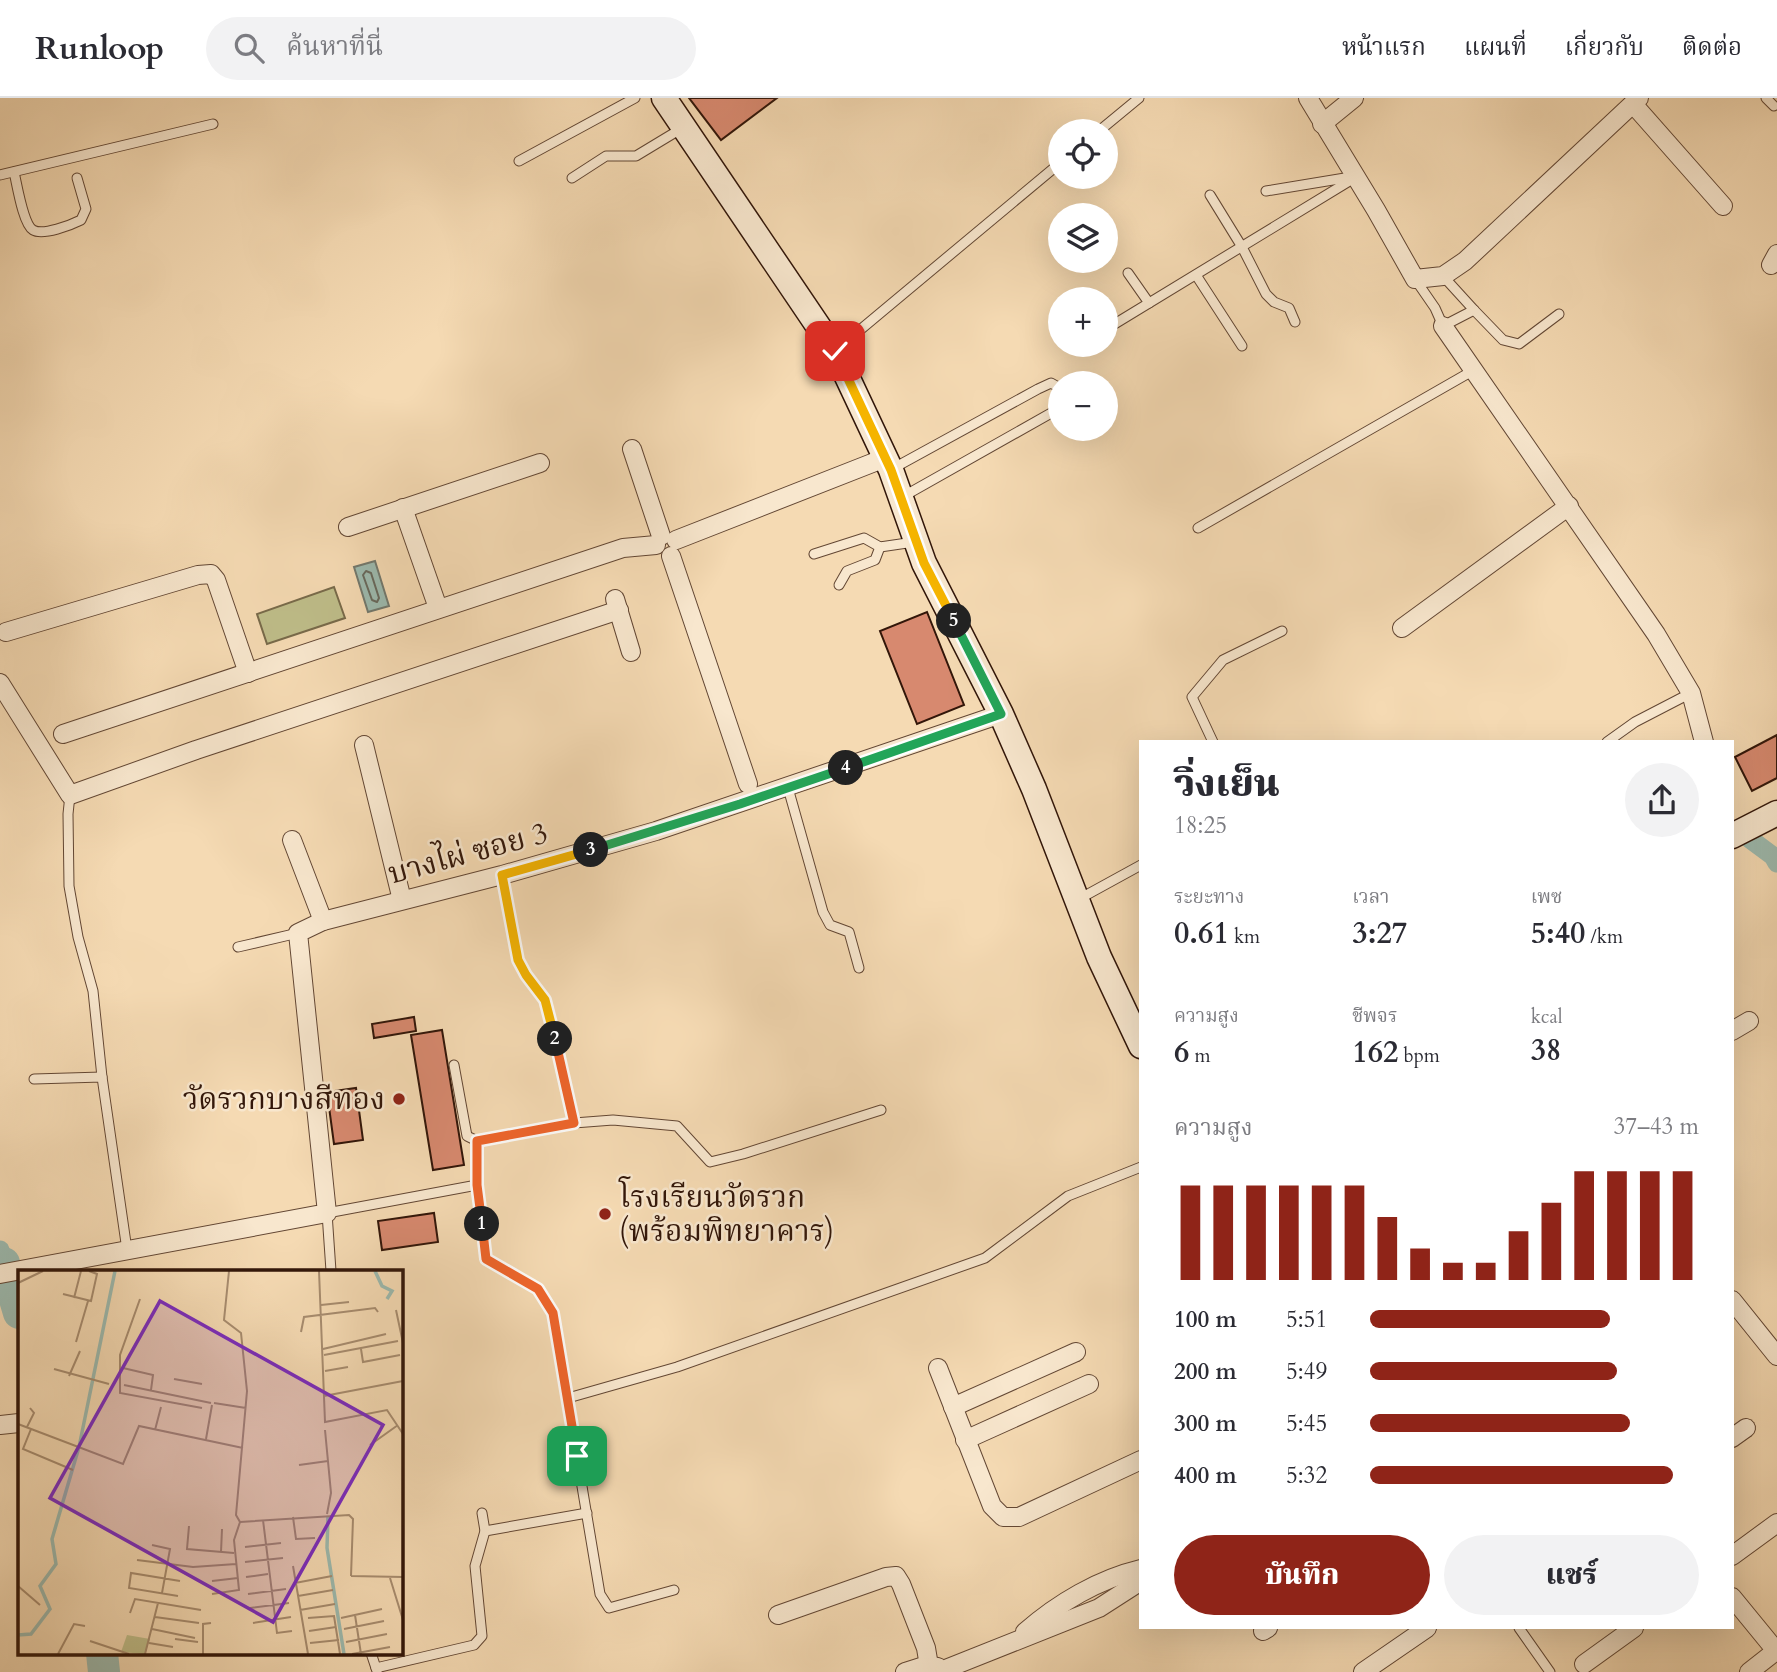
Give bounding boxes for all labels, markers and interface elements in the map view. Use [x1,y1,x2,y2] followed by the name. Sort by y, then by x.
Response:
[206,17,696,80] search box
[35,26,164,71] text: Runloop
[230,29,268,67] icon: search
[286,29,383,64] text: ค้นหาที่นี่
[1342,31,1426,64] text: หน้าแรก
[1464,31,1527,64] text: แผนที่
[1565,31,1644,64] text: เกี่ยวกับ
[1682,31,1742,64] text: ติดต่อ
[1048,119,1118,441] map controls
[1048,119,1118,189] button: locate
[1048,203,1118,273] button: layers
[1048,287,1118,357] button: +
[805,321,865,381] pin
[816,332,854,370] icon: check
[1048,371,1118,441] button: −
[936,603,972,638] pin: 5
[949,607,958,633] text: 5
[828,750,864,786] pin: 4
[841,754,850,780] text: 4
[1174,758,1280,810] text: วิ่งเย็น
[1625,763,1699,837] button: share
[1174,810,1227,841] text: 18:25
[384,812,552,894] street label: บางไผ่ ซอย 3
[574,832,608,868] pin: 3
[586,836,595,862] text: 3
[1174,884,1244,910] text: ระยะทาง
[1352,884,1389,910] text: เวลา
[1531,884,1562,910] text: เพซ
[1174,913,1229,954] text: 0.61
[1352,913,1407,954] text: 3:27
[1531,913,1585,954] text: 5:40
[1229,924,1260,950] text: km
[1585,924,1623,950] text: /km
[1174,1003,1239,1029] text: ความสูง
[1352,1003,1397,1029] text: ชีพจร
[1531,1004,1563,1030] text: kcal
[538,1021,572,1056] pin: 2
[550,1025,559,1051] text: 2
[1531,1030,1561,1071] text: 38
[1174,1032,1189,1073] text: 6
[1352,1032,1398,1073] text: 162
[1189,1043,1211,1069] text: m
[1398,1043,1440,1069] text: bpm
[183,1079,385,1120] place label: วัดรวกบางสีทอง
[391,1091,407,1107] marker: วัดรวกบางสีทอง
[1614,1111,1699,1142] text: 37–43 m
[1174,1112,1252,1143] text: ความสูง
[618,1176,834,1252] place label: โรงเรียนวัดรวก (พร้อมพิทยาคาร)
[464,1206,500,1242] pin: 1
[597,1206,613,1222] marker: โรงเรียนวัดรวก (พร้อมพิทยาคาร)
[477,1210,486,1236] text: 1
[18,1270,402,1654] inset map
[1174,1304,1237,1335] text: 100 m
[1286,1304,1327,1335] text: 5:51
[1174,1356,1237,1387] text: 200 m
[1286,1356,1327,1387] text: 5:49
[1174,1408,1237,1439] text: 300 m
[1286,1408,1327,1439] text: 5:45
[547,1426,607,1486] pin
[558,1437,596,1475] icon: arrive
[1174,1460,1237,1491] text: 400 m
[1286,1460,1327,1491] text: 5:32
[1174,1535,1430,1615] button: บันทึก
[1444,1535,1699,1615] button: แชร์

